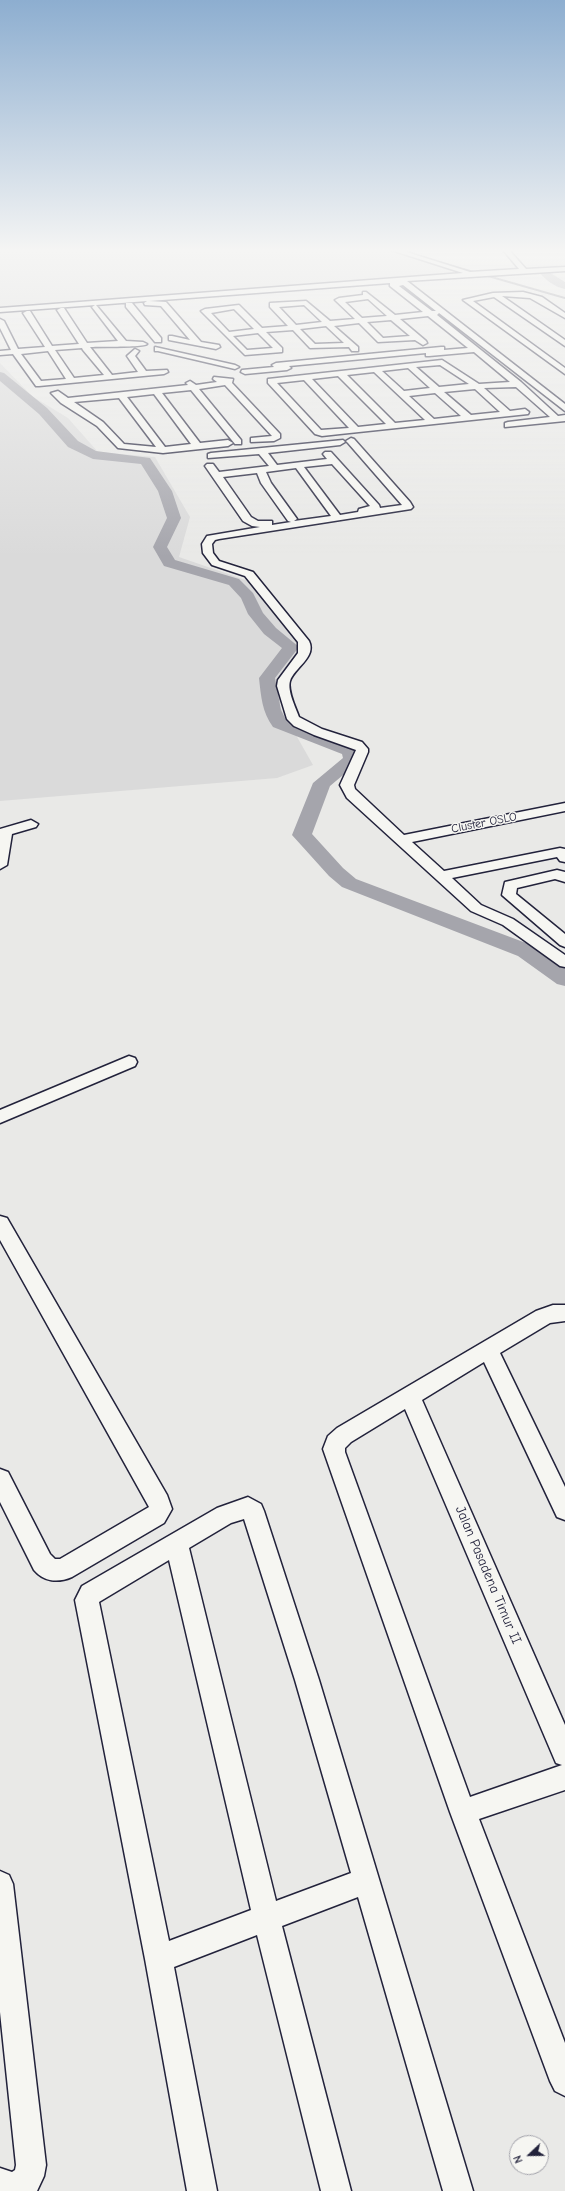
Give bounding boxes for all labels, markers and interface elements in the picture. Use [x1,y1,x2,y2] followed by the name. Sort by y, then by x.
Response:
[450,810,518,836] street label: Cluster OSLO
[451,1503,525,1647] street label: Jalan Pasadena Timur II
[509,2135,549,2175] north arrow
[511,2154,526,2165] text: N

